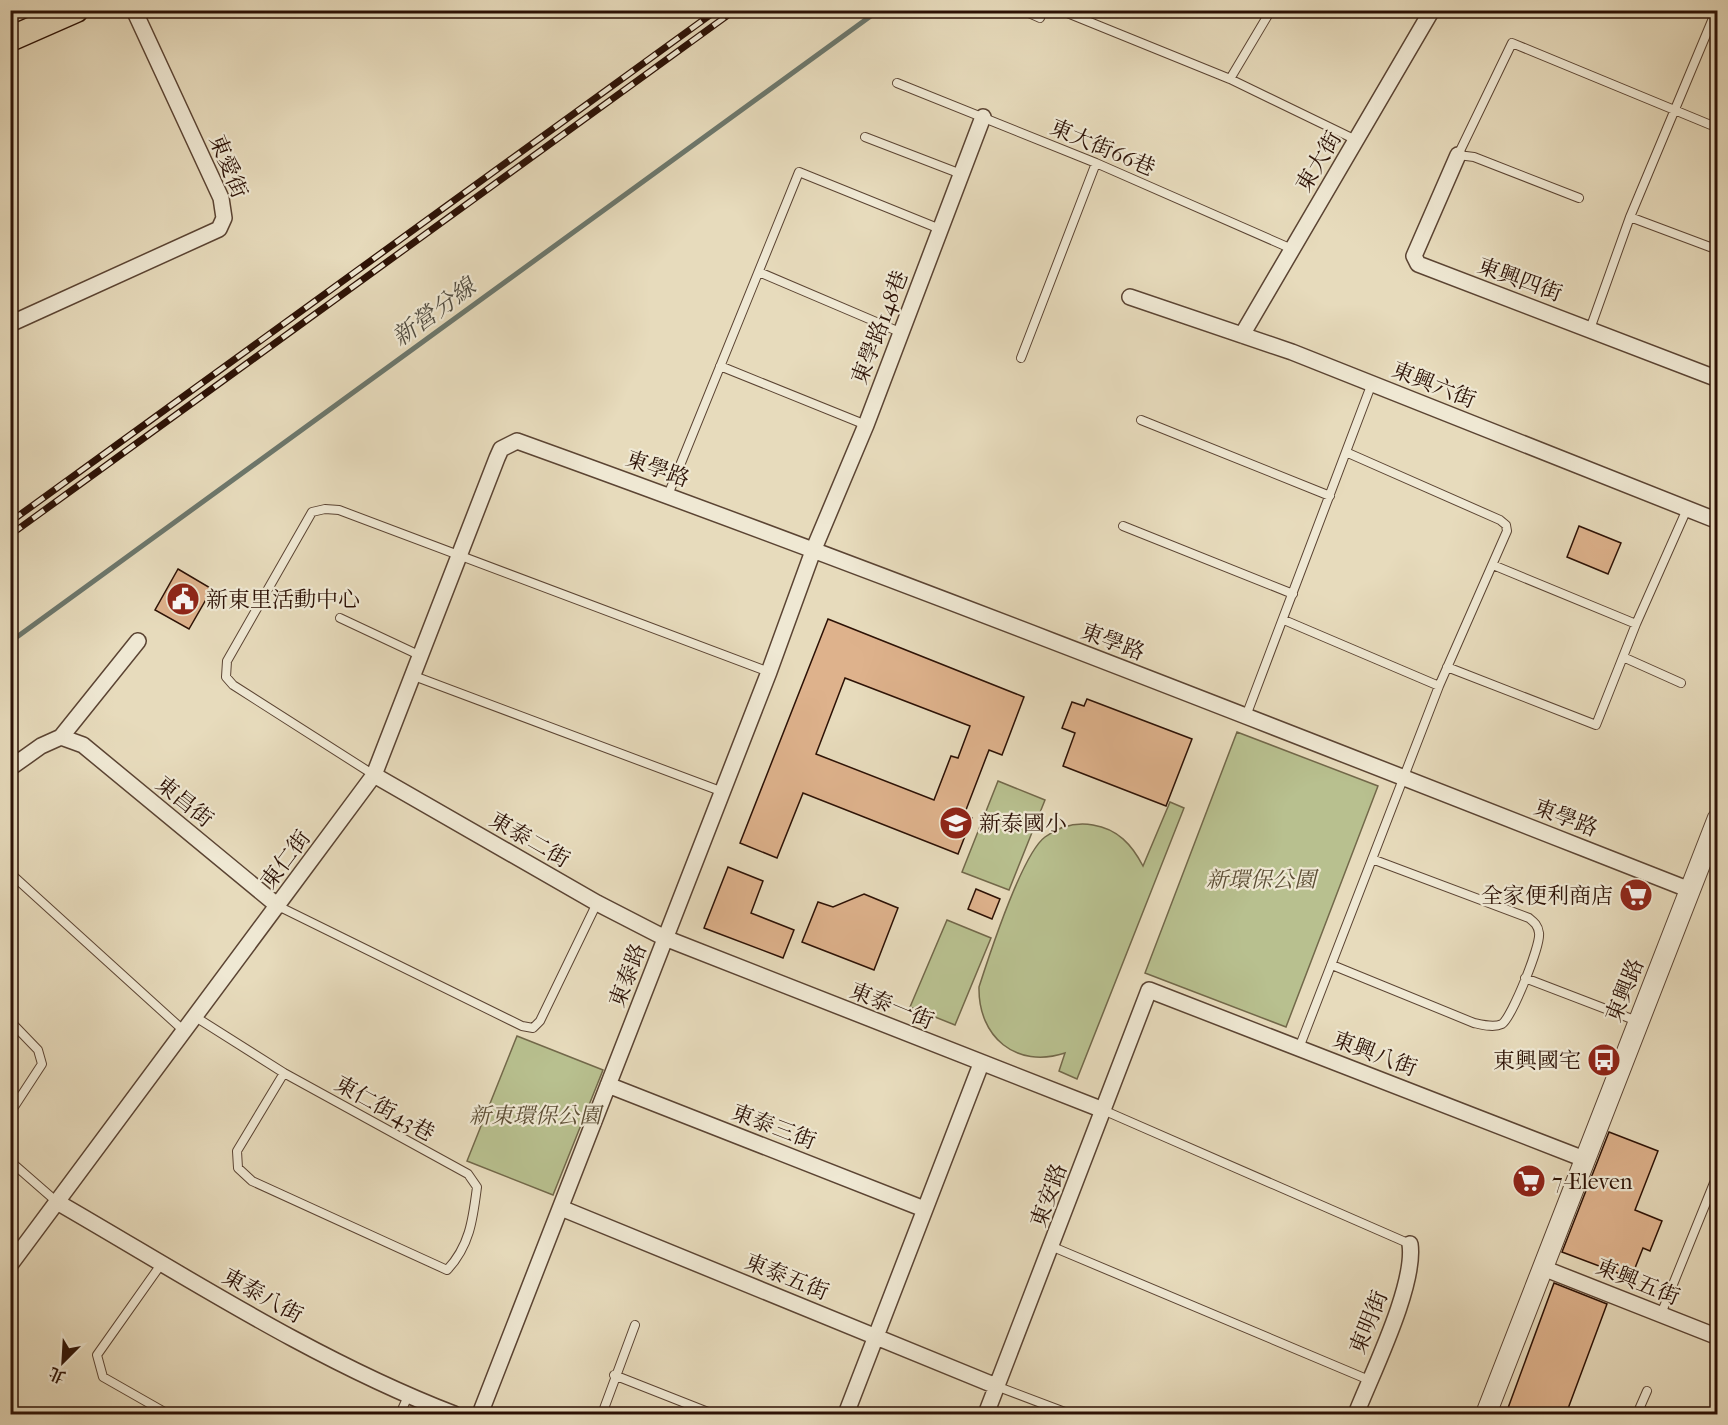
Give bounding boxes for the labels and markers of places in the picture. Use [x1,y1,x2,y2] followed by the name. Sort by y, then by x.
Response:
[165,581,201,617] public building icon: 新東里活動中心
[206,587,360,613] place label: 新東里活動中心
[938,805,974,841] school or university icon: 新泰國小
[979,811,1067,837] place label: 新泰國小
[1618,877,1654,913] supermarket icon: 全家便利商店
[1481,883,1613,909] place label: 全家便利商店
[1586,1042,1622,1078] bus stop icon: 東興國宅
[1493,1048,1581,1074] place label: 東興國宅
[1511,1163,1547,1199] supermarket icon: 7-Eleven
[1552,1169,1633,1195] place label: 7-Eleven

